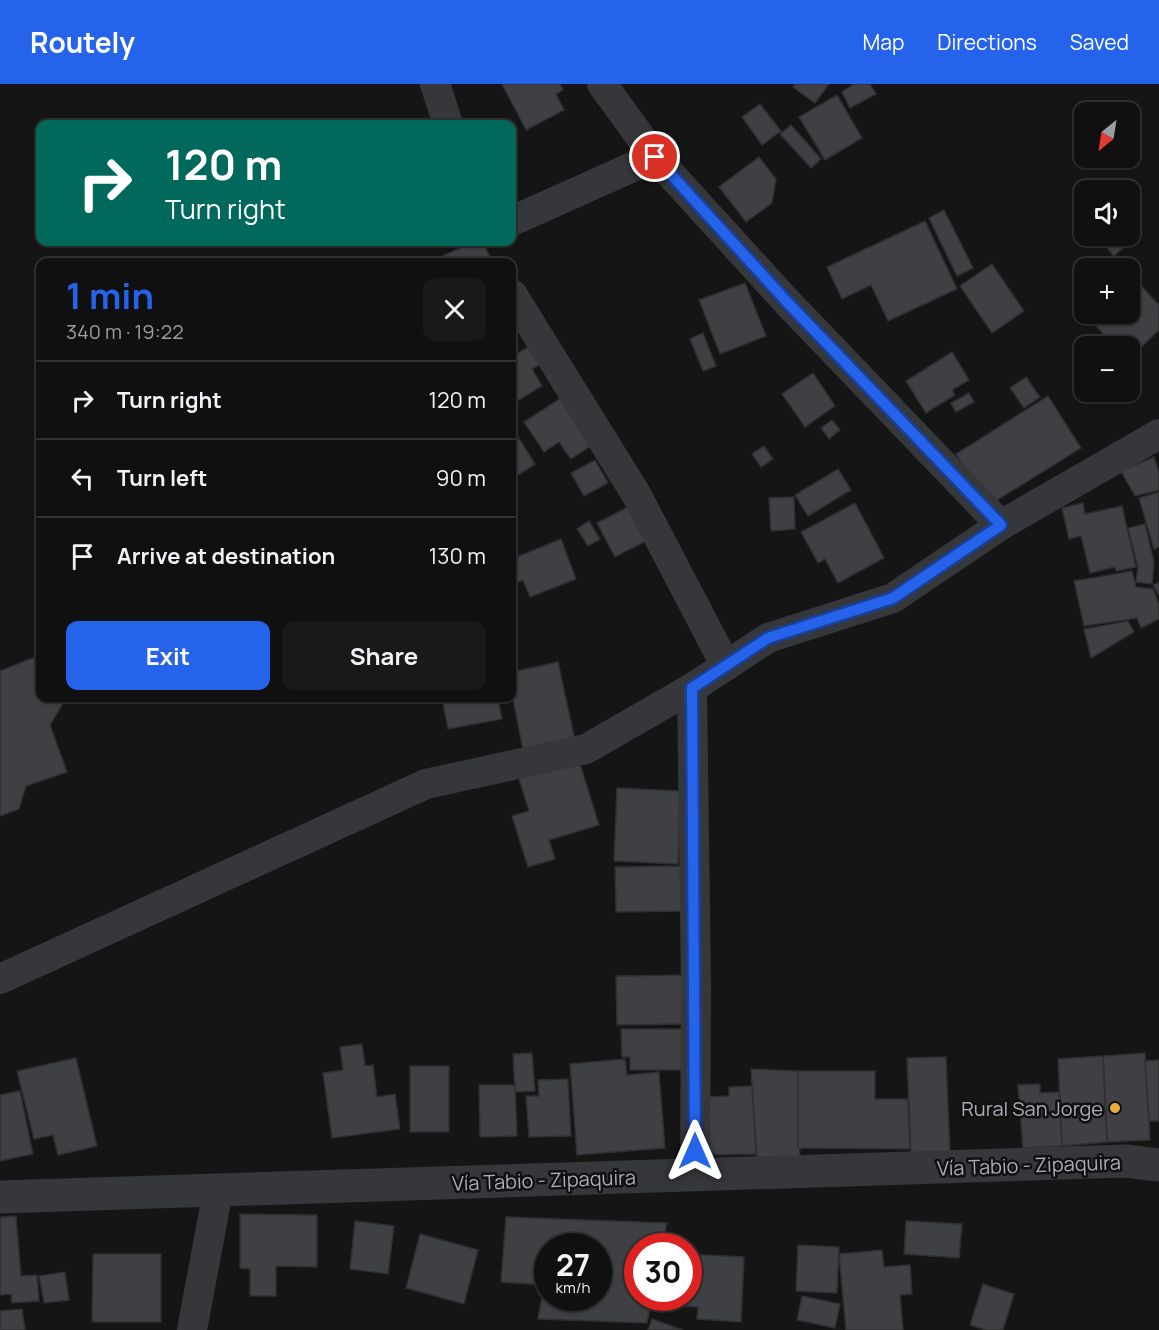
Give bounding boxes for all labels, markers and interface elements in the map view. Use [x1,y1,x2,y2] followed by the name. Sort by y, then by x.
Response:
[30,23,135,61] text: Routely
[863,28,904,56] text: Map
[937,28,1037,56] text: Directions
[1070,28,1129,56] text: Saved
[1074,102,1140,168] north arrow
[1074,102,1140,402] map controls
[629,131,680,182] pin
[165,135,282,193] text: 120 m
[638,140,671,173] icon: arrive
[66,144,144,222] icon: right
[1074,180,1140,246] button: sound
[165,190,286,227] text: Turn right
[1074,258,1140,324] button: +
[66,271,154,320] text: 1 min
[423,278,486,341] button: close
[66,318,184,345] text: 340 m · 19:22
[1074,336,1140,402] button: −
[66,384,99,417] icon: right
[117,385,222,415] text: Turn right
[428,385,486,415] text: 120 m
[66,462,99,495] icon: left
[117,463,207,493] text: Turn left
[436,463,486,493] text: 90 m
[66,540,99,573] icon: arrive
[117,541,335,571] text: Arrive at destination
[429,541,486,571] text: 130 m
[66,621,270,690] button: Exit
[282,621,486,690] button: Share
[961,1095,1103,1122] place label: Rural San Jorge
[1108,1101,1122,1115] marker: Rural San Jorge
[663,1119,727,1183] position arrow
[937,1148,1121,1182] street label: Vía Tabio - Zipaquira
[452,1163,636,1197] street label: Vía Tabio - Zipaquira
[624,1233,702,1311] speed limit sign: 30
[556,1244,590,1285] text: 27
[556,1277,590,1298] text: km/h

